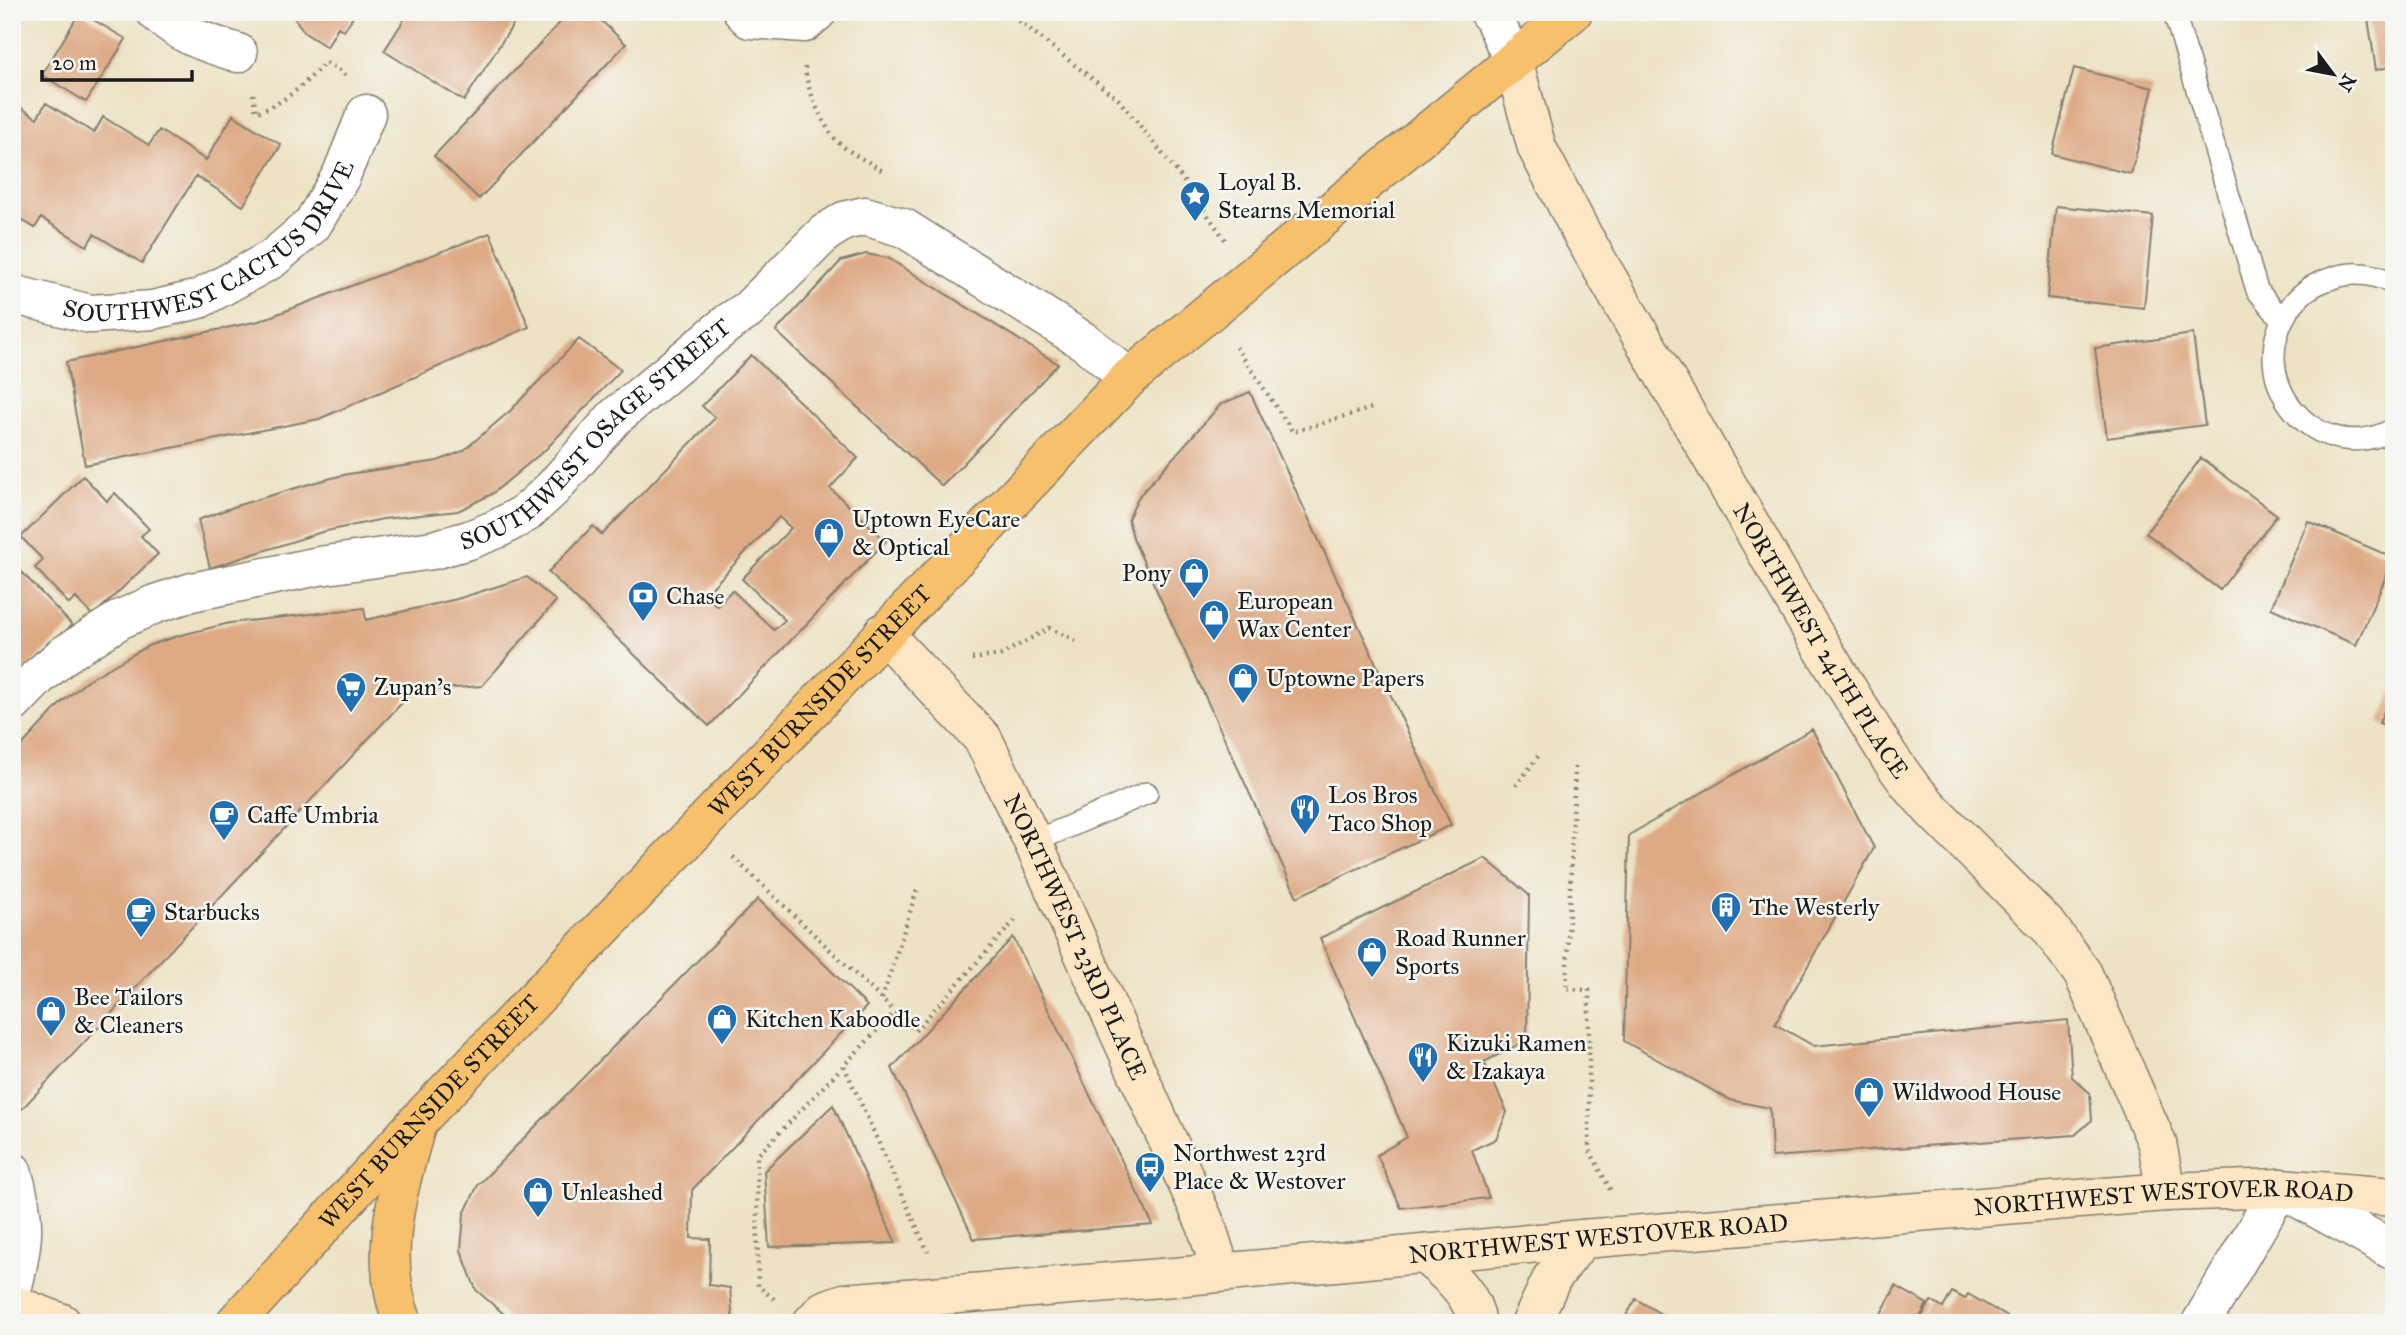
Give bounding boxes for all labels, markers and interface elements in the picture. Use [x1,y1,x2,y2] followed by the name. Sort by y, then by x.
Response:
[42,38,192,82] scale bar
[2298,38,2368,108] north arrow
[52,50,97,76] text: 20 m
[2333,70,2361,96] text: N
[60,156,361,330] street label: SOUTHWEST CACTUS DRIVE
[1218,167,1396,225] place label: Loyal B. Stearns Memorial
[1178,179,1212,223] place icon: Loyal B. Stearns Memorial
[457,312,737,557] street label: SOUTHWEST OSAGE STREET
[1726,498,1915,785] street label: NORTHWEST 24TH PLACE
[852,504,1020,562] place label: Uptown EyeCare & Optical
[812,516,846,560] shop icon: Uptown EyeCare & Optical
[1177,556,1211,600] shop icon: Pony
[1122,558,1172,588] place label: Pony
[702,578,938,823] street label: WEST BURNSIDE STREET
[626,579,660,623] bank icon: Chase
[666,581,725,611] place label: Chase
[1237,586,1351,644] place label: European Wax Center
[1197,598,1231,642] shop icon: European Wax Center
[1226,661,1260,705] shop icon: Uptowne Papers
[1266,663,1424,693] place label: Uptowne Papers
[334,670,368,714] supermarket icon: Zupan's
[374,672,451,702] place label: Zupan's
[1328,780,1432,838] place label: Los Bros Taco Shop
[997,789,1153,1085] street label: NORTHWEST 23RD PLACE
[1288,792,1322,836] restaurant icon: Los Bros Taco Shop
[207,798,241,842] cafe icon: Caffe Umbria
[247,800,380,830] place label: Caffe Umbria
[1709,890,1743,934] building icon: The Westerly
[1749,892,1880,922] place label: The Westerly
[124,895,158,939] cafe icon: Starbucks
[164,897,260,927] place label: Starbucks
[1395,923,1526,981] place label: Road Runner Sports
[1355,935,1389,979] shop icon: Road Runner Sports
[74,982,183,1040] place label: Bee Tailors & Cleaners
[312,988,546,1235] street label: WEST BURNSIDE STREET
[34,994,68,1038] shop icon: Bee Tailors & Cleaners
[705,1002,739,1046] shop icon: Kitchen Kaboodle
[745,1004,920,1034] place label: Kitchen Kaboodle
[1446,1028,1587,1086] place label: Kizuki Ramen & Izakaya
[1406,1040,1440,1084] restaurant icon: Kizuki Ramen & Izakaya
[1852,1075,1886,1119] shop icon: Wildwood House
[1892,1077,2061,1107] place label: Wildwood House
[1173,1138,1346,1196] place label: Northwest 23rd Place & Westover
[1133,1150,1167,1194] bus stop icon: Northwest 23rd Place & Westover
[1973,1173,2355,1222] street label: NORTHWEST WESTOVER ROAD
[521,1175,555,1219] shop icon: Unleashed
[561,1177,663,1207] place label: Unleashed
[1407,1207,1789,1270] street label: NORTHWEST WESTOVER ROAD

